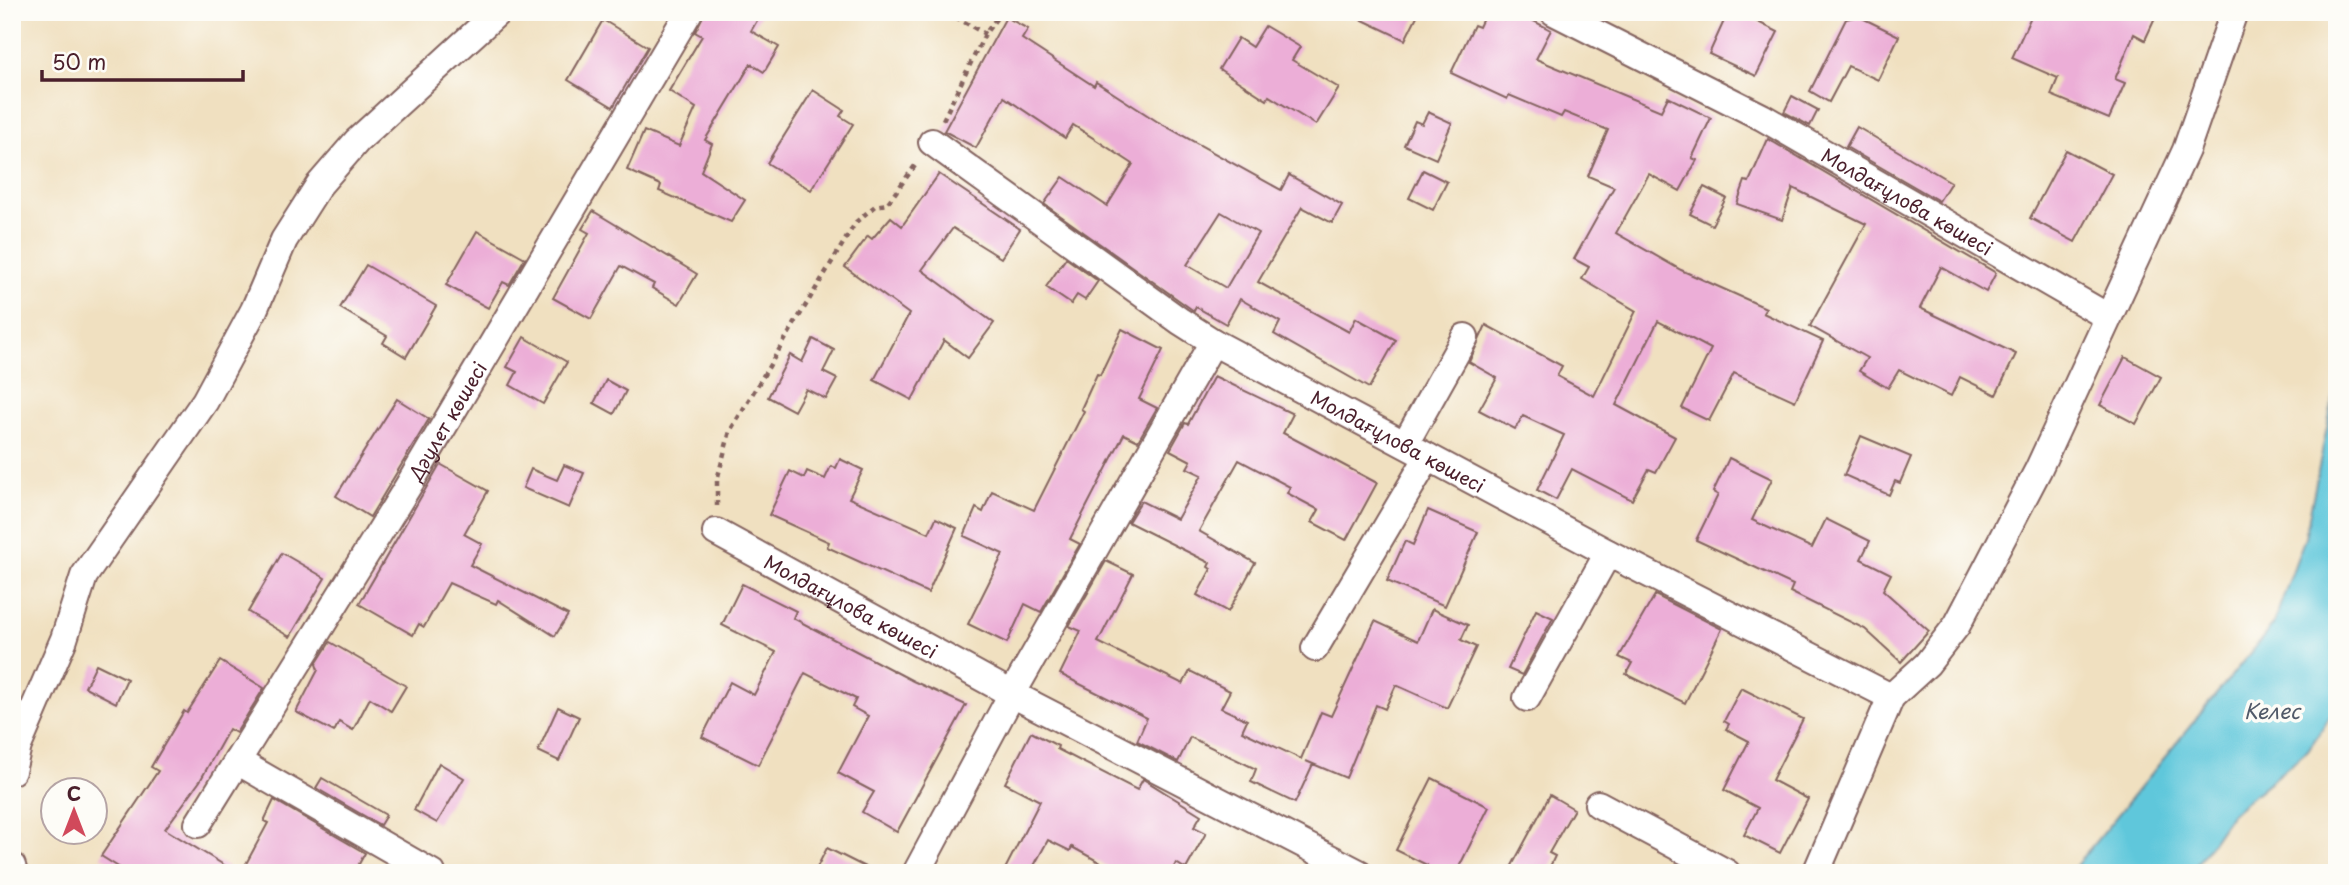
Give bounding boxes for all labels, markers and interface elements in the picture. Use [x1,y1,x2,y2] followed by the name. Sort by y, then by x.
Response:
[42,38,243,82] scale bar
[52,45,106,77] text: 50 m
[1817,140,1998,262] street label: Молдағұлова көшесі
[400,356,493,486] street label: Дәулет көшесі
[1306,383,1490,499] street label: Молдағұлова көшесі
[759,547,943,665] street label: Молдағұлова көшесі
[2244,694,2302,726] water label: Келес
[38,776,108,846] north arrow
[67,779,81,807] text: С

